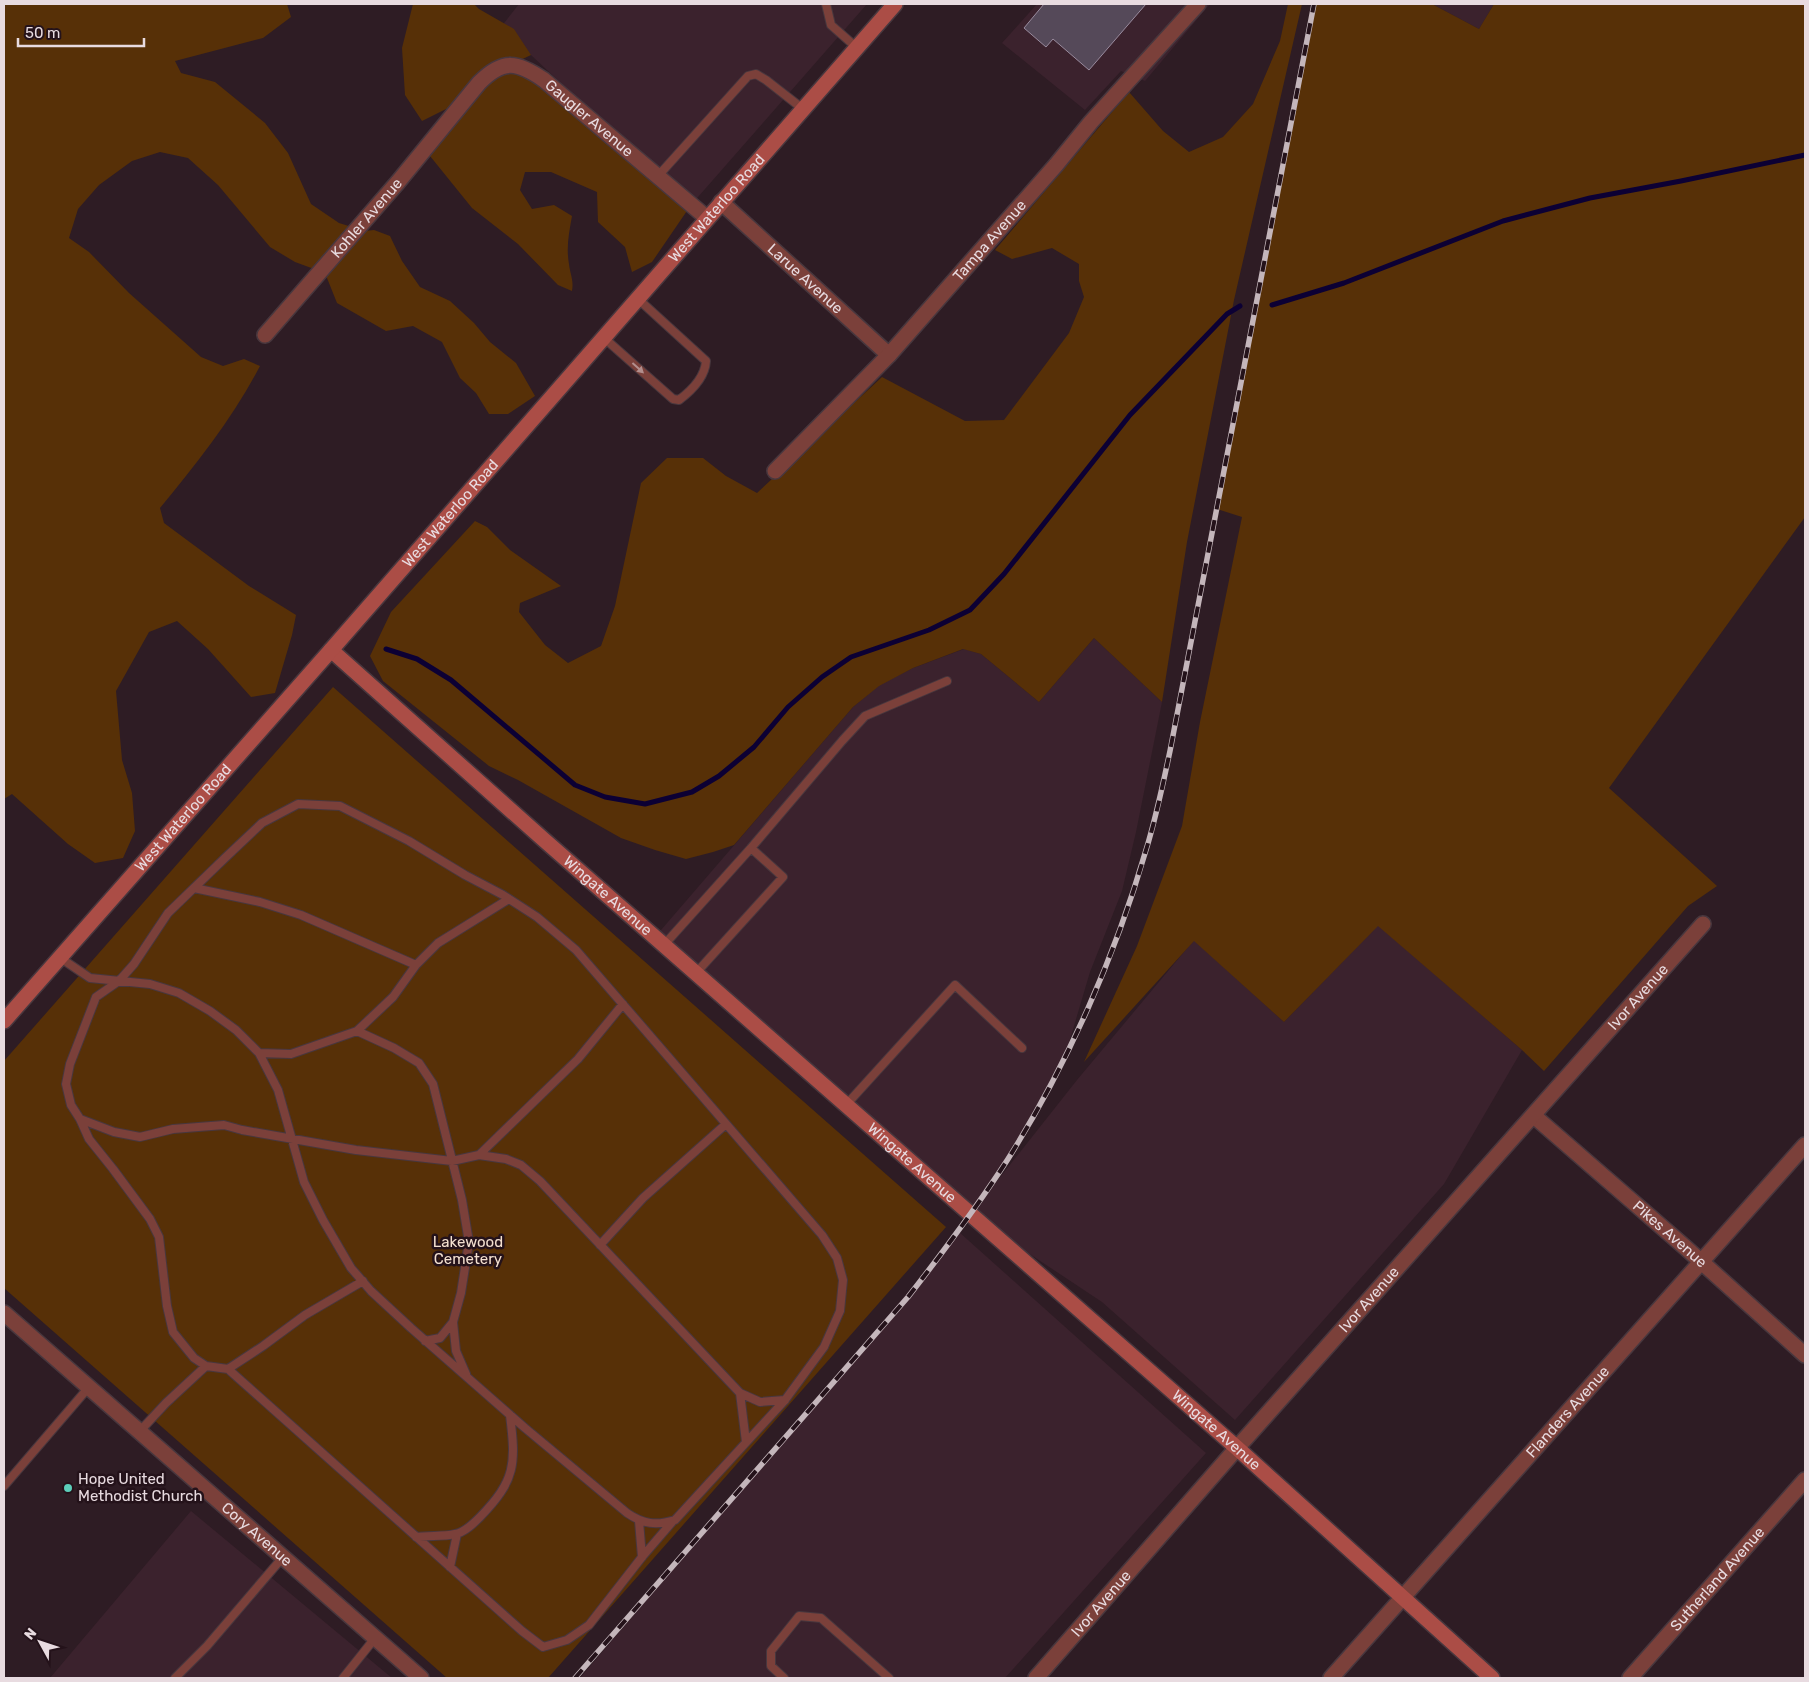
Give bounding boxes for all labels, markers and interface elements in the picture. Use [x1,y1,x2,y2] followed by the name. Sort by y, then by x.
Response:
[18,15,144,47] scale bar
[25,24,60,42] text: 50 m
[542,76,637,161] street label: Gaugler Avenue
[665,151,769,266] street label: West Waterloo Road
[327,175,406,262] street label: Kohler Avenue
[949,196,1030,285] street label: Tampa Avenue
[764,240,847,318] street label: Larue Avenue
[632,362,644,374] one-way arrow
[398,456,502,571] street label: West Waterloo Road
[131,760,235,875] street label: West Waterloo Road
[560,852,656,939] street label: Wingate Avenue
[1604,960,1672,1034] street label: Ivor Avenue
[864,1119,960,1207] street label: Wingate Avenue
[1629,1197,1711,1271] street label: Pikes Avenue
[433,1233,503,1268] park label: Lakewood Cemetery
[1335,1263,1403,1336] street label: Ivor Avenue
[1522,1363,1613,1461] street label: Flanders Avenue
[1168,1386,1264,1474] street label: Wingate Avenue
[78,1470,203,1505] place label: Hope United Methodist Church
[62,1482,74,1494] marker: Hope United Methodist Church
[218,1499,296,1570] street label: Cory Avenue
[1667,1523,1768,1635] street label: Sutherland Avenue
[1067,1567,1135,1640] street label: Ivor Avenue
[15,1617,65,1667] north arrow
[21,1625,40,1643] text: N

